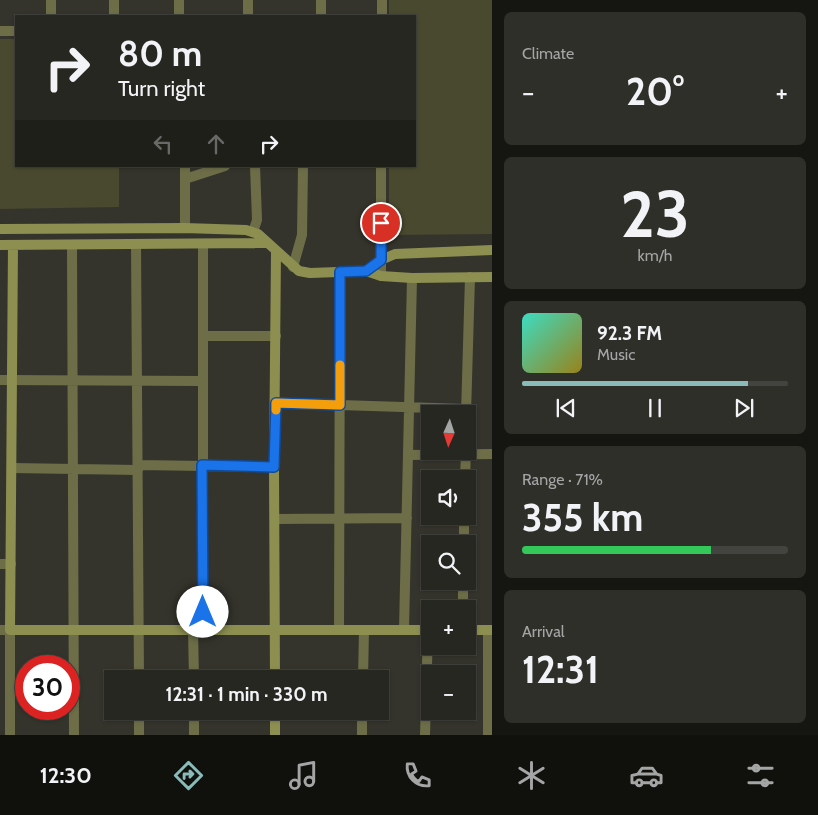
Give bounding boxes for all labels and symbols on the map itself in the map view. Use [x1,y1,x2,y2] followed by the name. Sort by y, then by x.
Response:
[360,202,402,244] pin
[421,405,476,460] north arrow
[176,585,228,637] position arrow
[15,655,80,720] speed limit sign: 30

